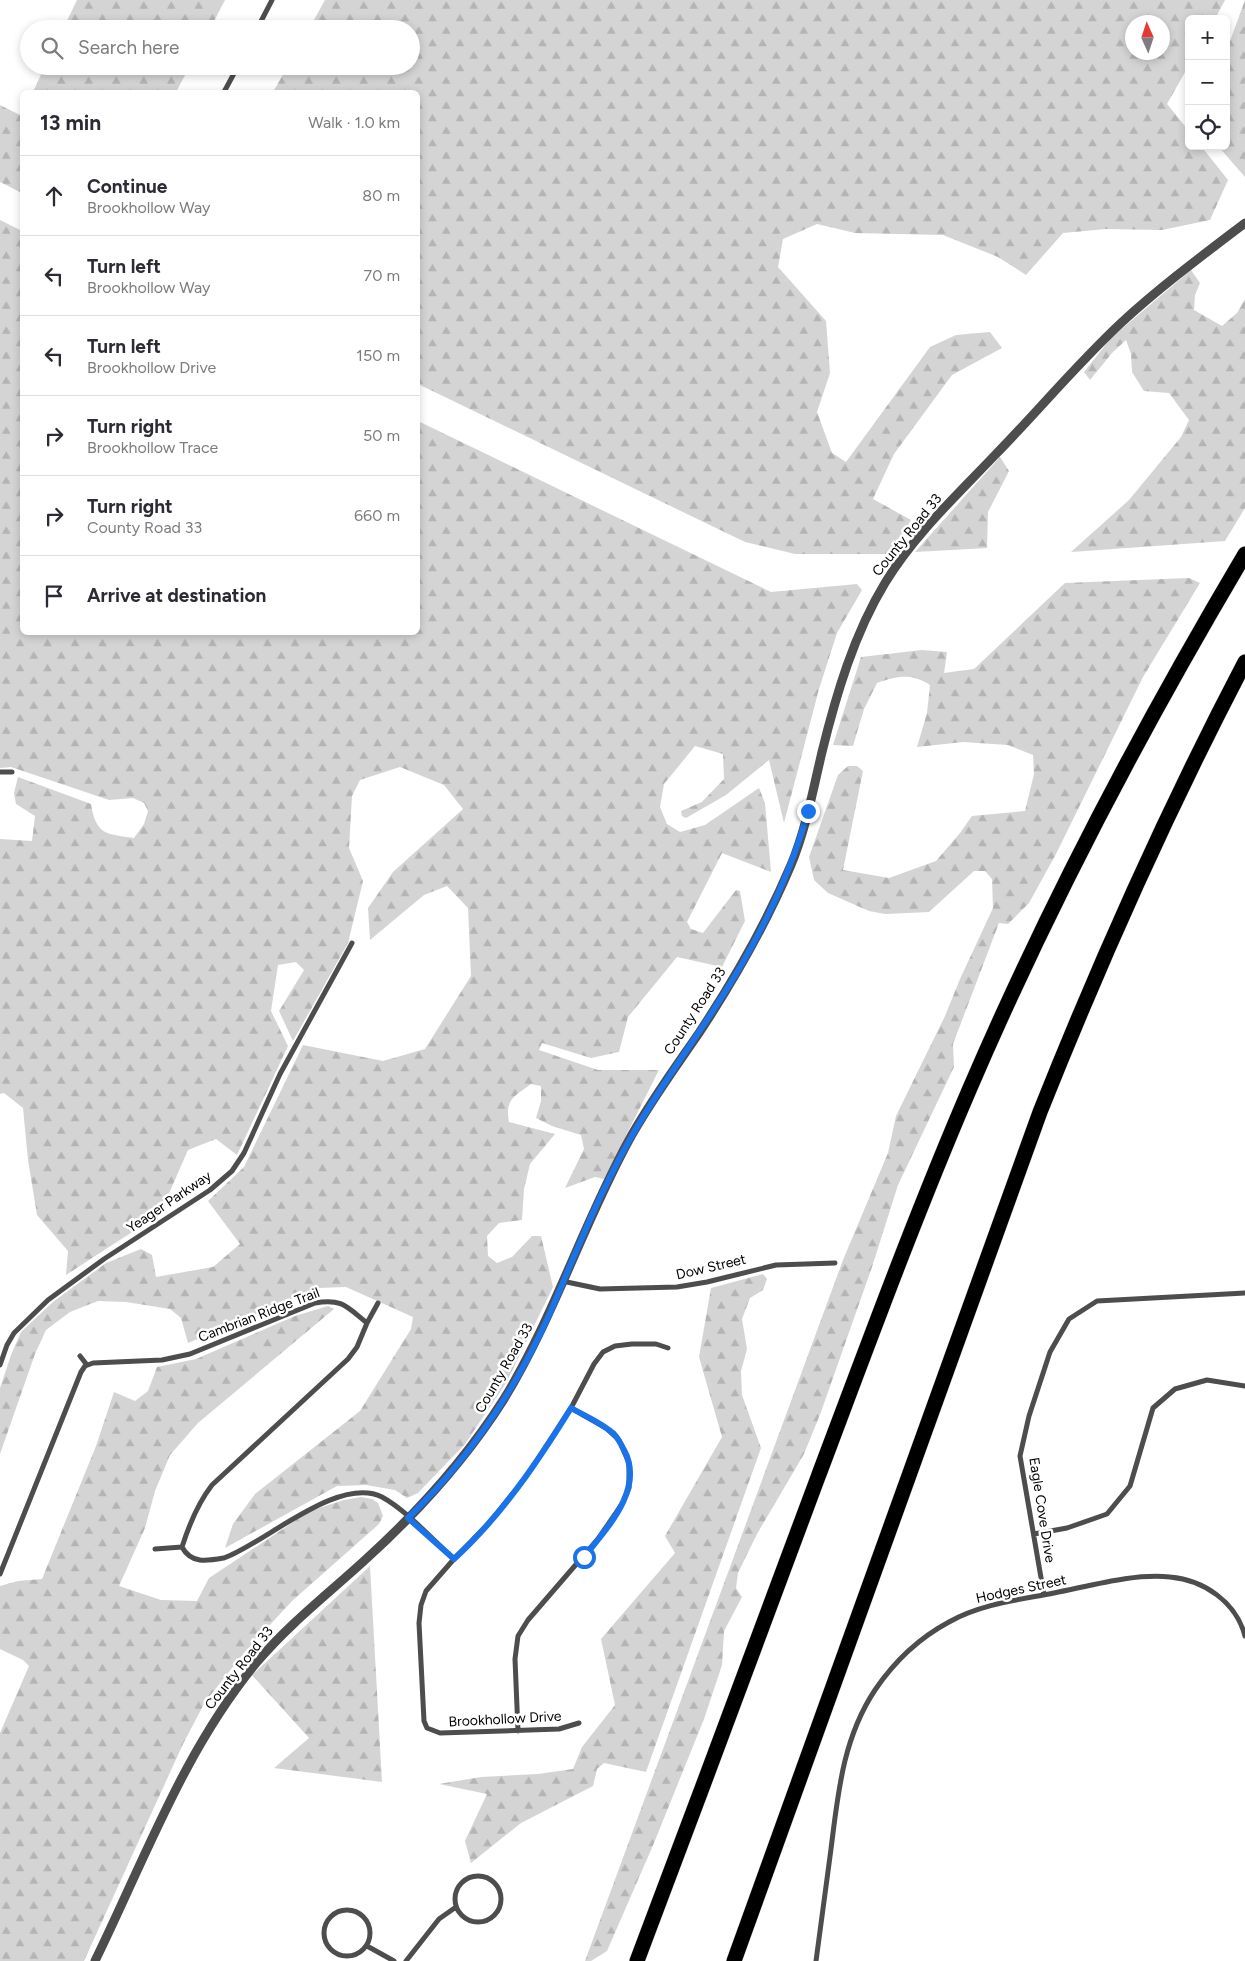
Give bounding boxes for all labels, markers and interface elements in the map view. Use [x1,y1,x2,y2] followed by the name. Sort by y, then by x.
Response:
[1125,15,1170,60] north arrow
[1185,15,1230,150] map controls
[1185,15,1230,60] button: +
[20,20,420,75] search box
[38,34,66,62] icon: search
[78,36,180,59] text: Search here
[1185,60,1230,105] button: −
[1185,105,1230,150] button: locate
[40,110,101,135] text: 13 min
[308,113,400,132] text: Walk · 1.0 km
[87,175,167,198] text: Continue
[40,182,68,210] icon: ahead
[362,186,400,205] text: 80 m
[87,198,210,217] text: Brookhollow Way
[87,255,161,278] text: Turn left
[40,262,68,290] icon: left
[364,266,400,285] text: 70 m
[87,278,210,297] text: Brookhollow Way
[87,335,161,358] text: Turn left
[40,342,68,370] icon: left
[356,346,400,365] text: 150 m
[87,358,216,377] text: Brookhollow Drive
[87,415,173,438] text: Turn right
[40,422,68,450] icon: right
[363,426,400,445] text: 50 m
[87,438,218,457] text: Brookhollow Trace
[869,490,945,580] street label: County Road 33
[87,495,173,518] text: Turn right
[40,502,68,530] icon: right
[354,506,400,525] text: 660 m
[87,518,202,537] text: County Road 33
[40,582,68,610] icon: arrive
[87,584,266,607] text: Arrive at destination
[797,800,820,823] route end
[660,964,730,1058] street label: County Road 33
[124,1167,215,1237] street label: Yeager Parkway
[674,1251,748,1283] street label: Dow Street
[196,1284,322,1346] street label: Cambrian Ridge Trail
[471,1320,537,1416] street label: County Road 33
[1025,1456,1059,1564] street label: Eagle Cove Drive
[573,1546,596,1569] route start
[974,1571,1068,1607] street label: Hodges Street
[201,1623,277,1713] street label: County Road 33
[448,1708,562,1730] street label: Brookhollow Drive

